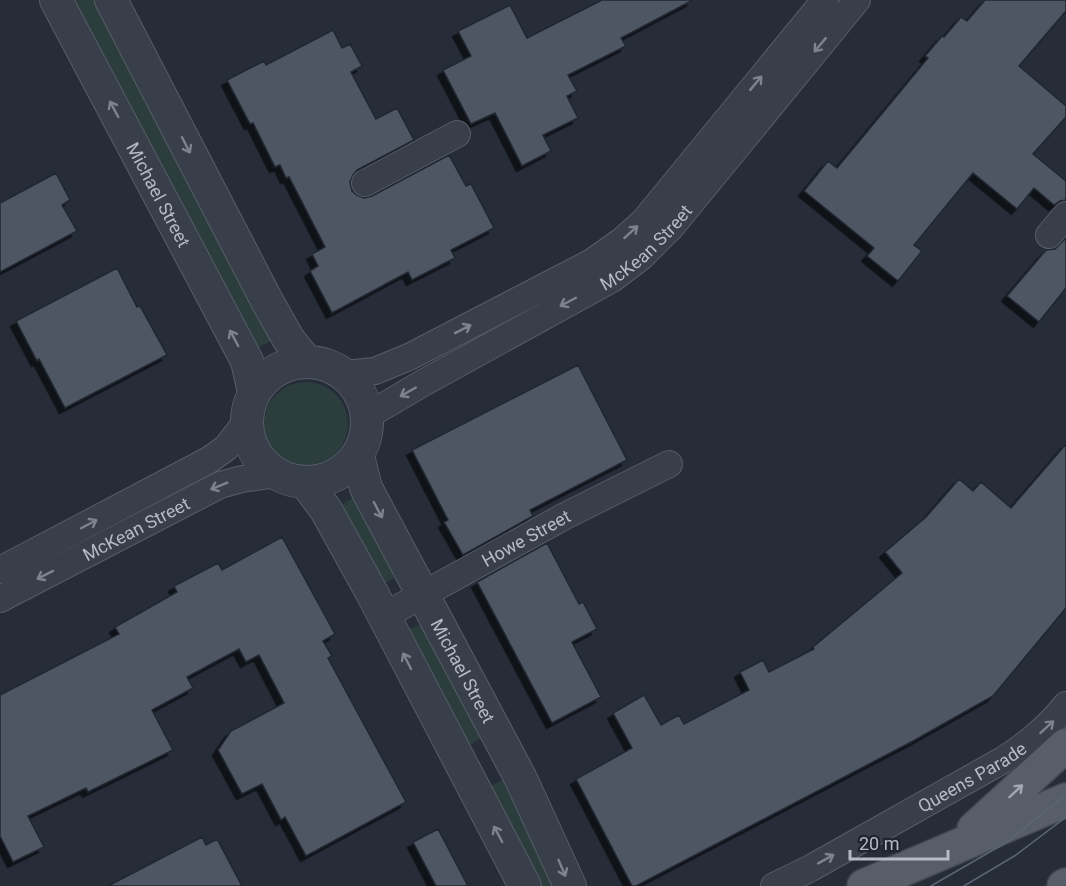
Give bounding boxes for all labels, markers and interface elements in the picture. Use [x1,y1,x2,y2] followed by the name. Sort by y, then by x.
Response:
[813,37,827,52] one-way arrow
[750,75,763,91] one-way arrow
[108,101,119,119] one-way arrow
[181,136,193,154] one-way arrow
[123,139,195,250] street label: Michael Street
[596,200,696,294] street label: McKean Street
[623,225,638,239] one-way arrow
[560,297,578,308] one-way arrow
[454,323,471,335] one-way arrow
[228,329,239,347] one-way arrow
[400,386,417,398] one-way arrow
[210,481,229,492] one-way arrow
[79,492,193,565] street label: McKean Street
[372,501,384,518] one-way arrow
[478,505,574,571] street label: Howe Street
[80,518,97,530] one-way arrow
[37,570,55,581] one-way arrow
[427,615,500,727] street label: Michael Street
[401,653,413,671] one-way arrow
[1039,720,1054,734] one-way arrow
[914,737,1030,816] street label: Queens Parade
[1008,784,1023,798] one-way arrow
[850,823,948,861] scale bar
[491,826,503,844] one-way arrow
[859,833,899,854] text: 20 m
[817,853,834,865] one-way arrow
[557,858,568,876] one-way arrow

